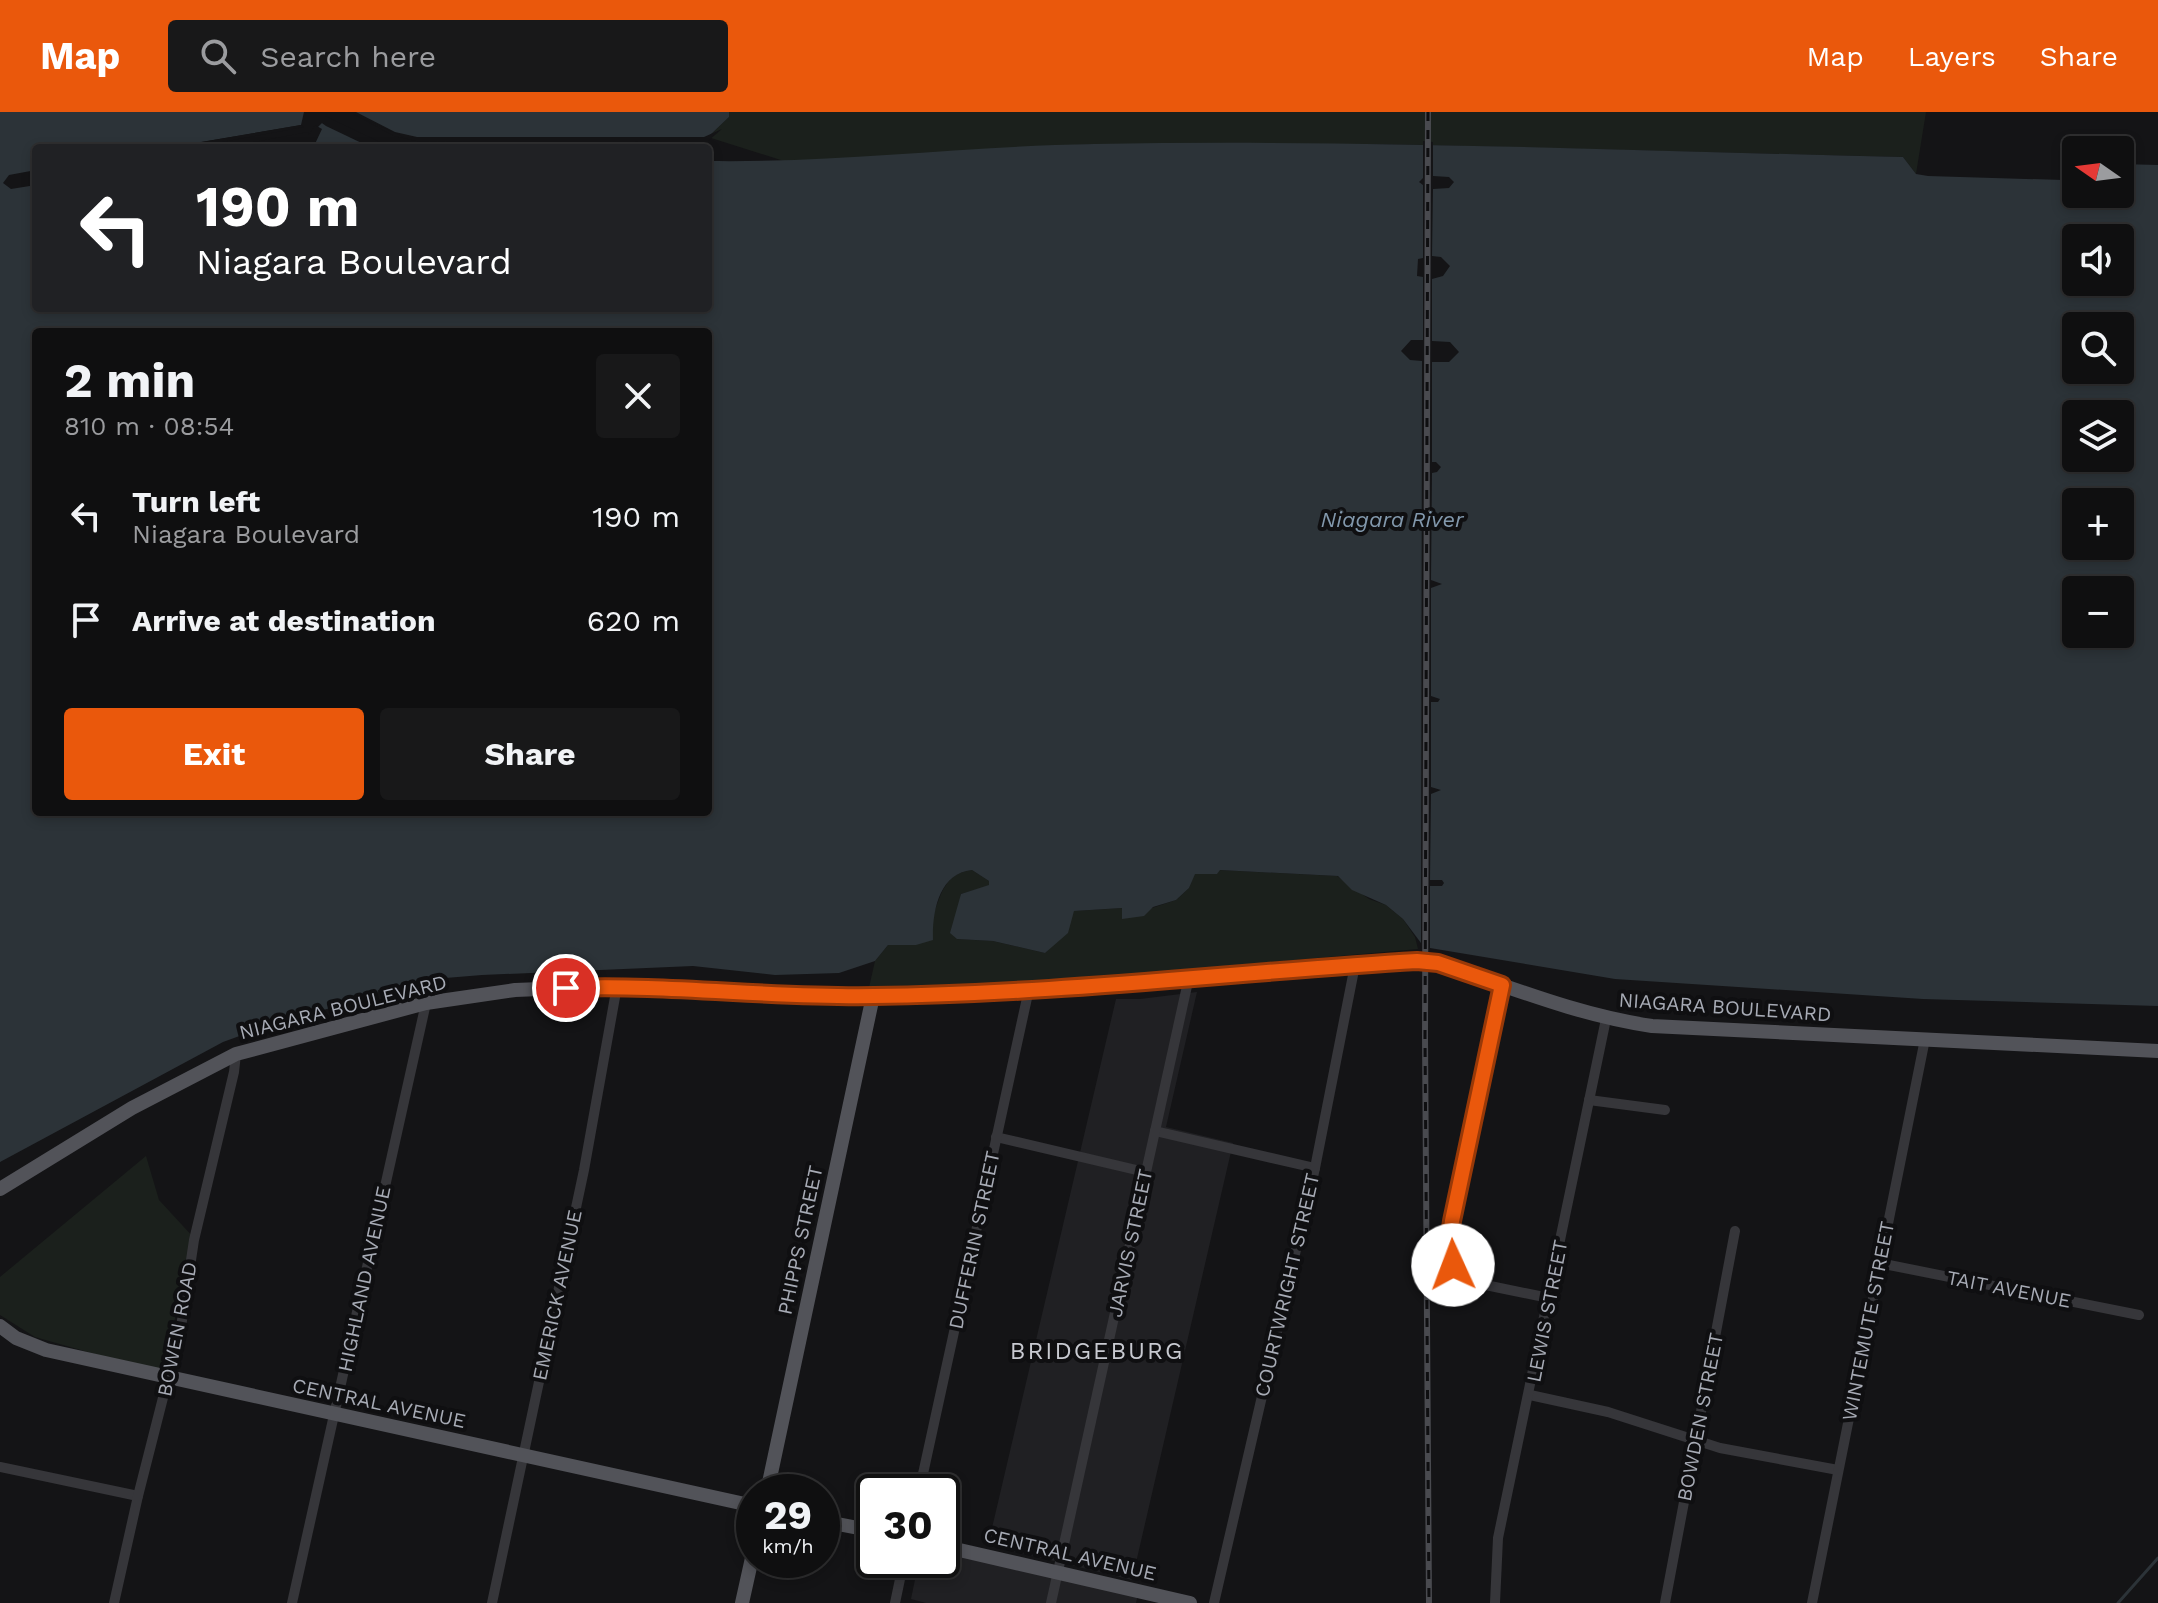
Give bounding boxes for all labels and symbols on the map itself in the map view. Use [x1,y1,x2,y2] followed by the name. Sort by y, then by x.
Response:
[2062,136,2134,208] north arrow
[1320,507,1465,532] water label: Niagara River
[532,954,600,1022] pin
[237,970,449,1044] street label: NIAGARA BOULEVARD
[1618,988,1832,1026] street label: NIAGARA BOULEVARD
[943,1149,1005,1331] street label: DUFFERIN STREET
[772,1163,828,1317] street label: PHIPPS STREET
[1103,1167,1157,1319] street label: JARVIS STREET
[1250,1171,1324,1399] street label: COURTWRIGHT STREET
[333,1184,395,1374] street label: HIGHLAND AVENUE
[527,1208,587,1382] street label: EMERICK AVENUE
[1837,1219,1899,1423] street label: WINTEMUTE STREET
[1411,1223,1495,1307] position arrow
[1521,1238,1573,1384] street label: LEWIS STREET
[152,1260,202,1398] street label: BOWEN ROAD
[1945,1265,2073,1313] street label: TAIT AVENUE
[1672,1331,1728,1503] street label: BOWDEN STREET
[1010,1337,1184,1365] district label: BRIDGEBURG
[290,1373,468,1433] street label: CENTRAL AVENUE
[856,1474,960,1578] speed limit sign: 30
[981,1522,1159,1586] street label: CENTRAL AVENUE

